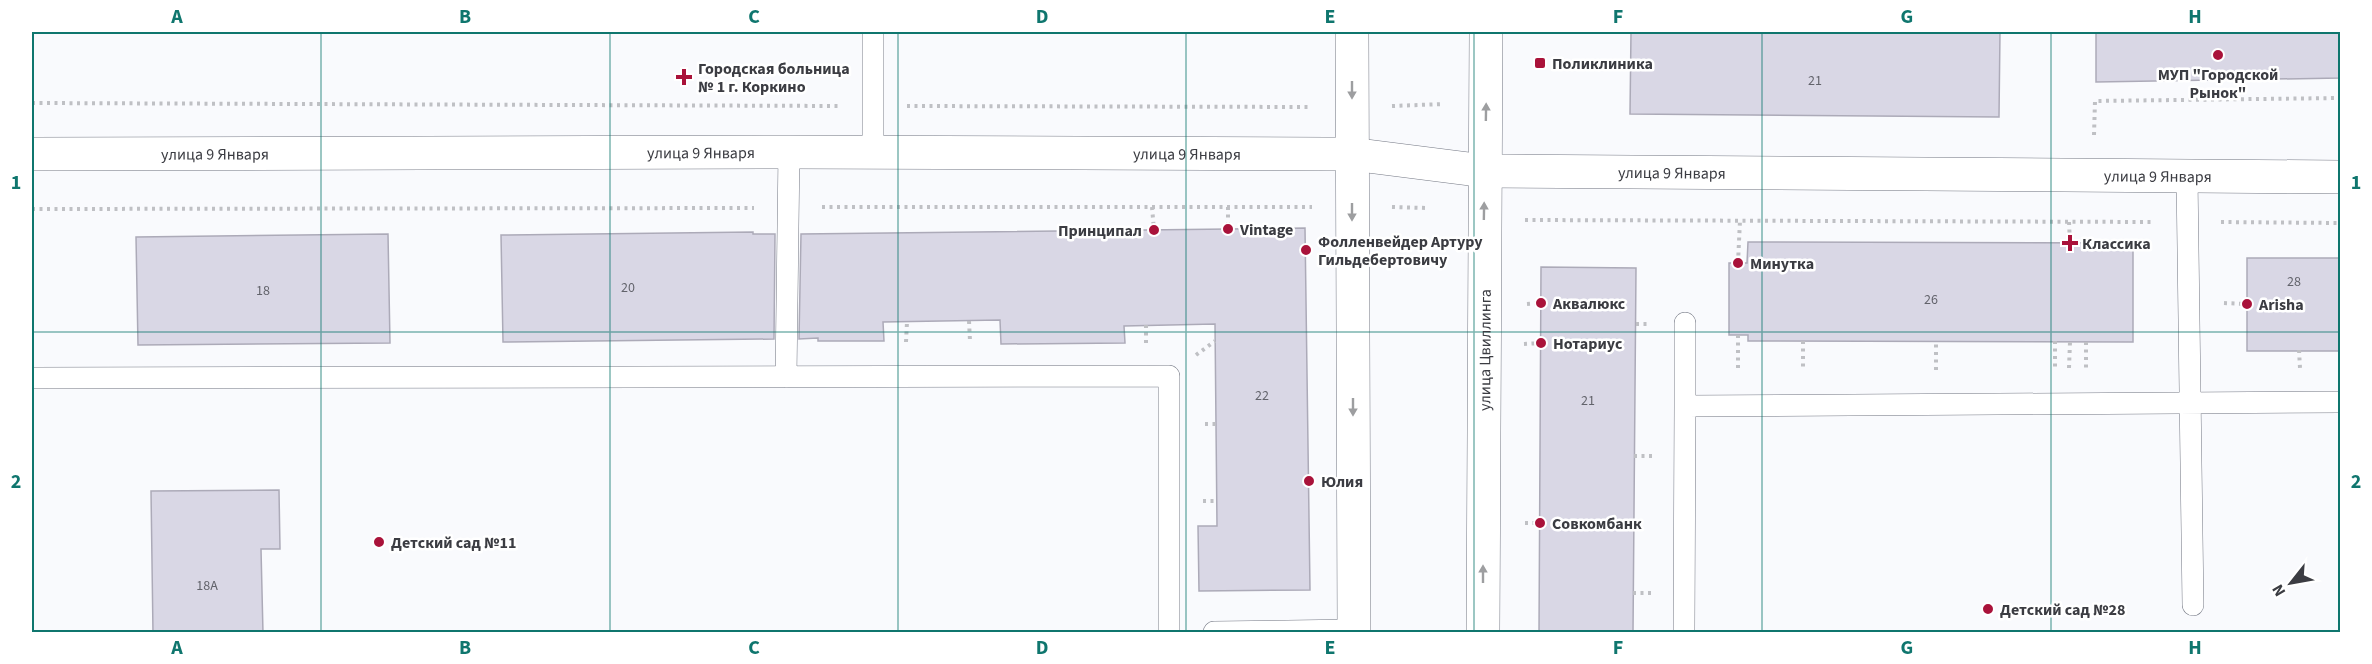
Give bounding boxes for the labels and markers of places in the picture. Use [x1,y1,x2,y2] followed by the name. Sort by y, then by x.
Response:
[2211,48,2225,62] marker: МУП "Городской Рынок"
[1552,53,1653,75] place label: Поликлиника
[1533,56,1547,70] marker: Поликлиника
[698,58,850,98] place label: Городская больница № 1 г. Коркино
[2158,64,2278,104] place label: МУП "Городской Рынок"
[675,68,693,86] marker: Городская больница № 1 г. Коркино
[1239,219,1293,241] place label: Vintage
[1058,220,1142,242] place label: Принципал
[1221,222,1235,236] marker: Vintage
[1147,223,1161,237] marker: Принципал
[1318,231,1483,271] place label: Фолленвейдер Артуру Гильдебертовичу
[2082,233,2151,255] place label: Классика
[2063,236,2077,250] marker: Классика
[1299,243,1313,257] marker: Фолленвейдер Артуру Гильдебертовичу
[1750,253,1814,275] place label: Минутка
[1731,256,1745,270] marker: Минутка
[1552,293,1626,315] place label: Аквалюкс
[2258,294,2304,316] place label: Arisha
[1534,296,1548,310] marker: Аквалюкс
[2240,297,2254,311] marker: Arisha
[1553,333,1623,355] place label: Нотариус
[1534,336,1548,350] marker: Нотариус
[1321,471,1363,493] place label: Юлия
[1302,474,1316,488] marker: Юлия
[1552,513,1642,535] place label: Совкомбанк
[1533,516,1547,530] marker: Совкомбанк
[391,532,516,554] place label: Детский сад №11
[372,535,386,549] marker: Детский сад №11
[2000,599,2125,621] place label: Детский сад №28
[1981,602,1995,616] marker: Детский сад №28

